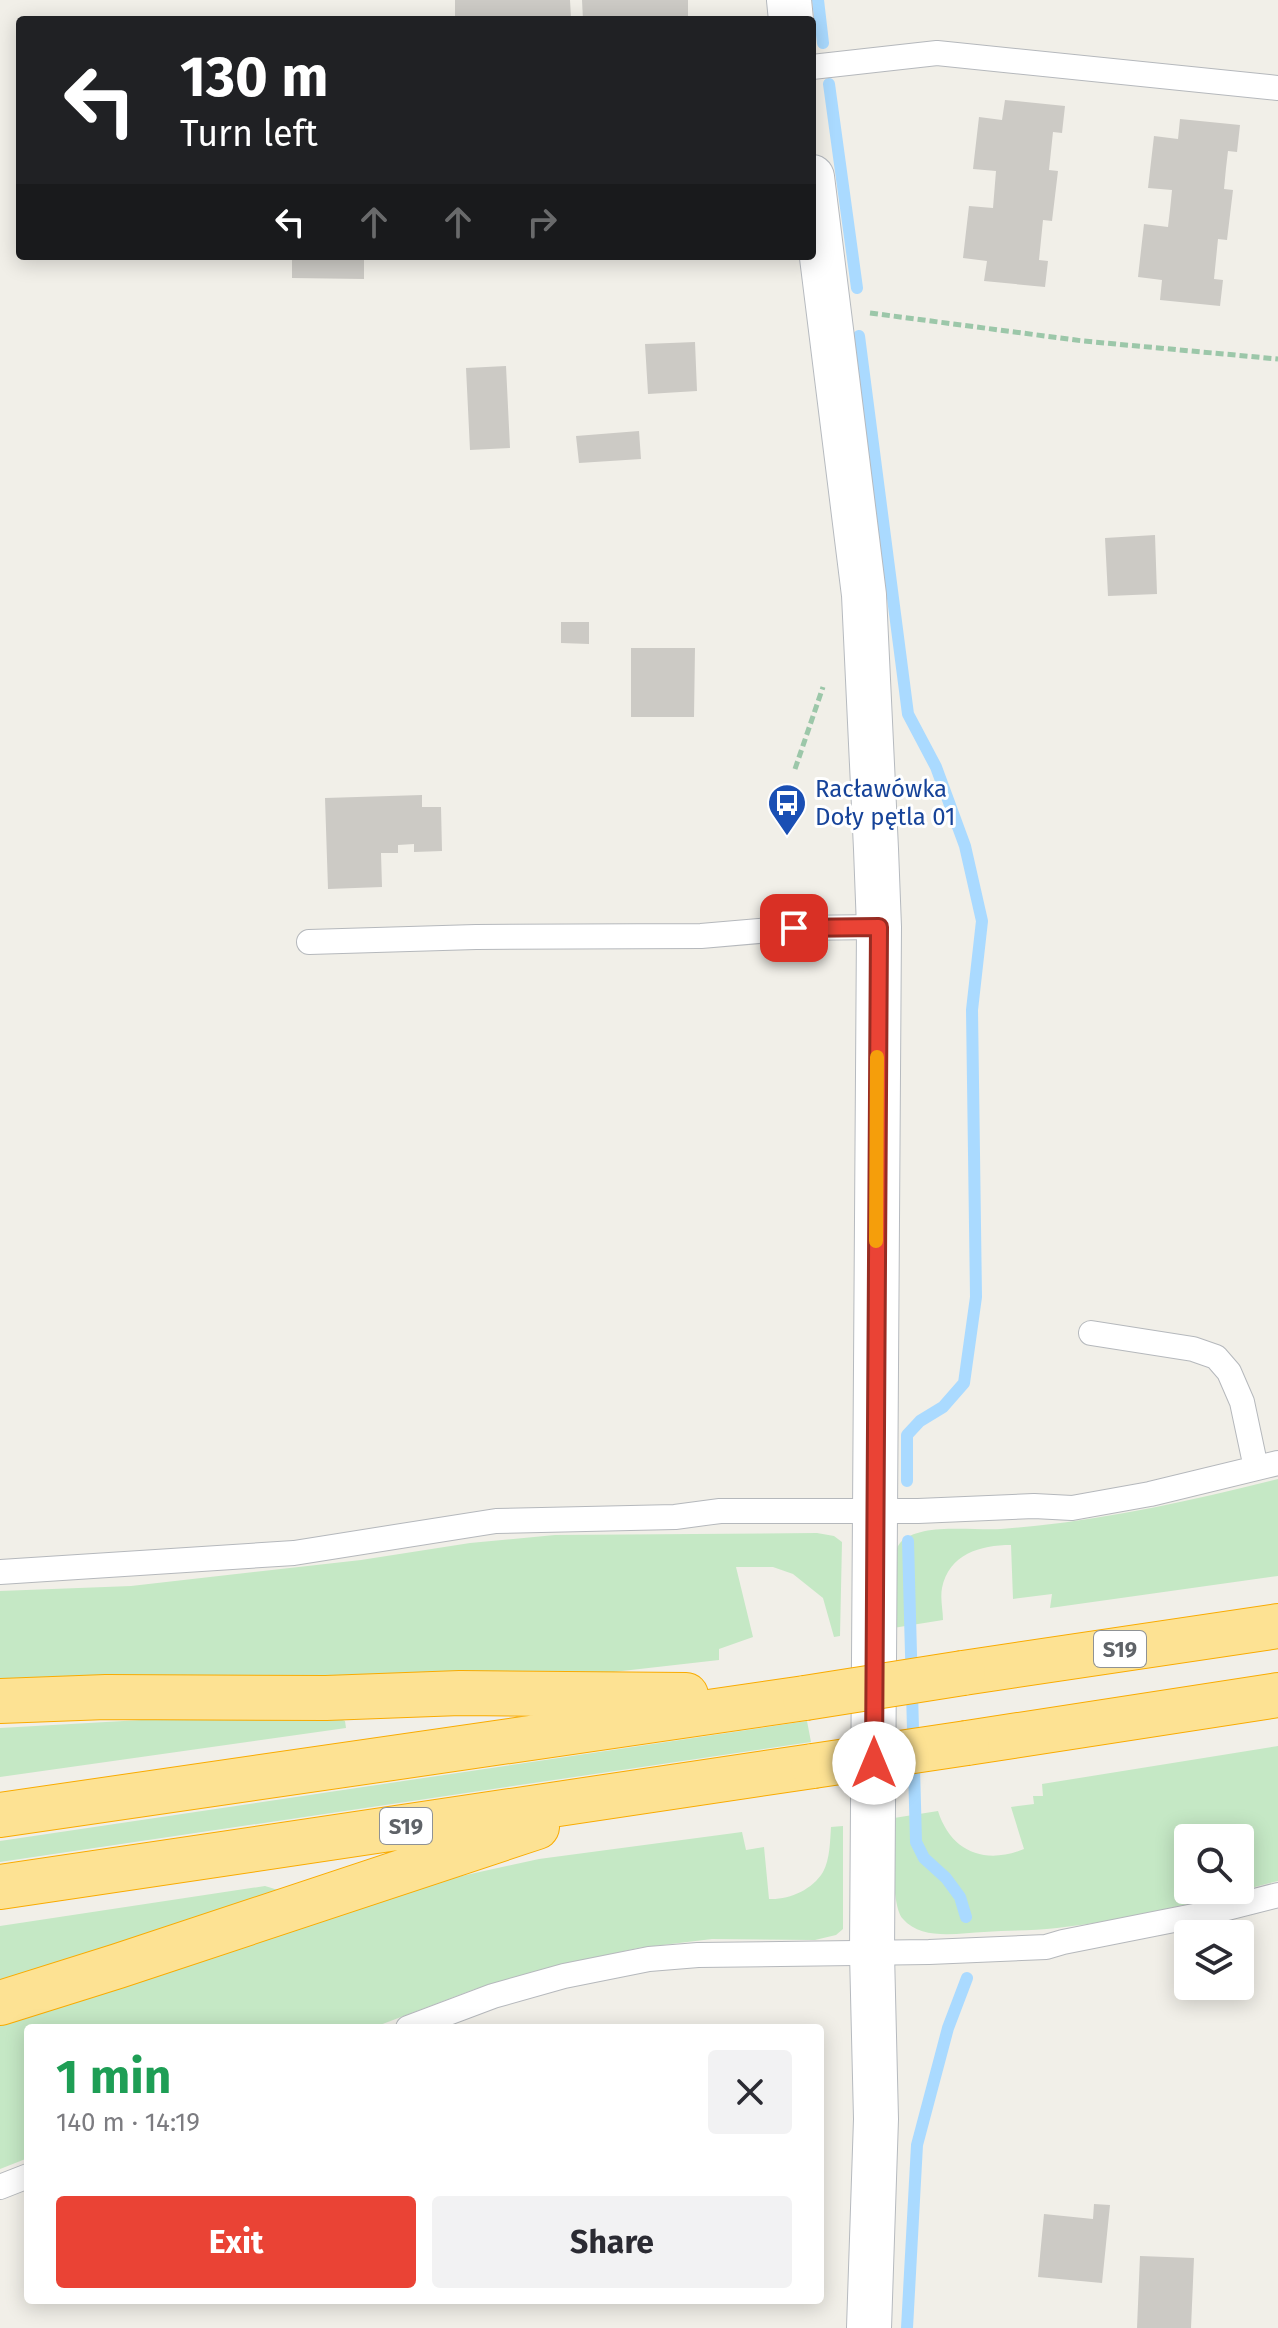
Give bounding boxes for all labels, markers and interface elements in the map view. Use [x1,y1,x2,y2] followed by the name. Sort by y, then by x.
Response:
[180,44,328,111] text: 130 m
[48,48,152,152] icon: left
[180,112,318,156] text: Turn left
[268,200,312,244] icon: left
[352,200,396,244] icon: ahead
[436,200,480,244] icon: ahead
[520,200,564,244] icon: right
[815,775,955,831] place label: Racławówka Doły pętla 01
[766,782,808,837] bus stop icon: Racławówka Doły pętla 01
[760,894,828,962] pin
[772,906,816,950] icon: arrive
[1094,1631,1146,1667] road number: S19
[832,1721,916,1805] position arrow
[380,1808,432,1844] road number: S19
[1174,1824,1254,2000] map controls
[1174,1824,1254,1904] button: search
[1174,1920,1254,2000] button: layers
[56,2048,171,2106] text: 1 min
[708,2050,792,2134] button: close
[56,2107,200,2138] text: 140 m · 14:19
[56,2196,416,2288] button: Exit
[432,2196,792,2288] button: Share

